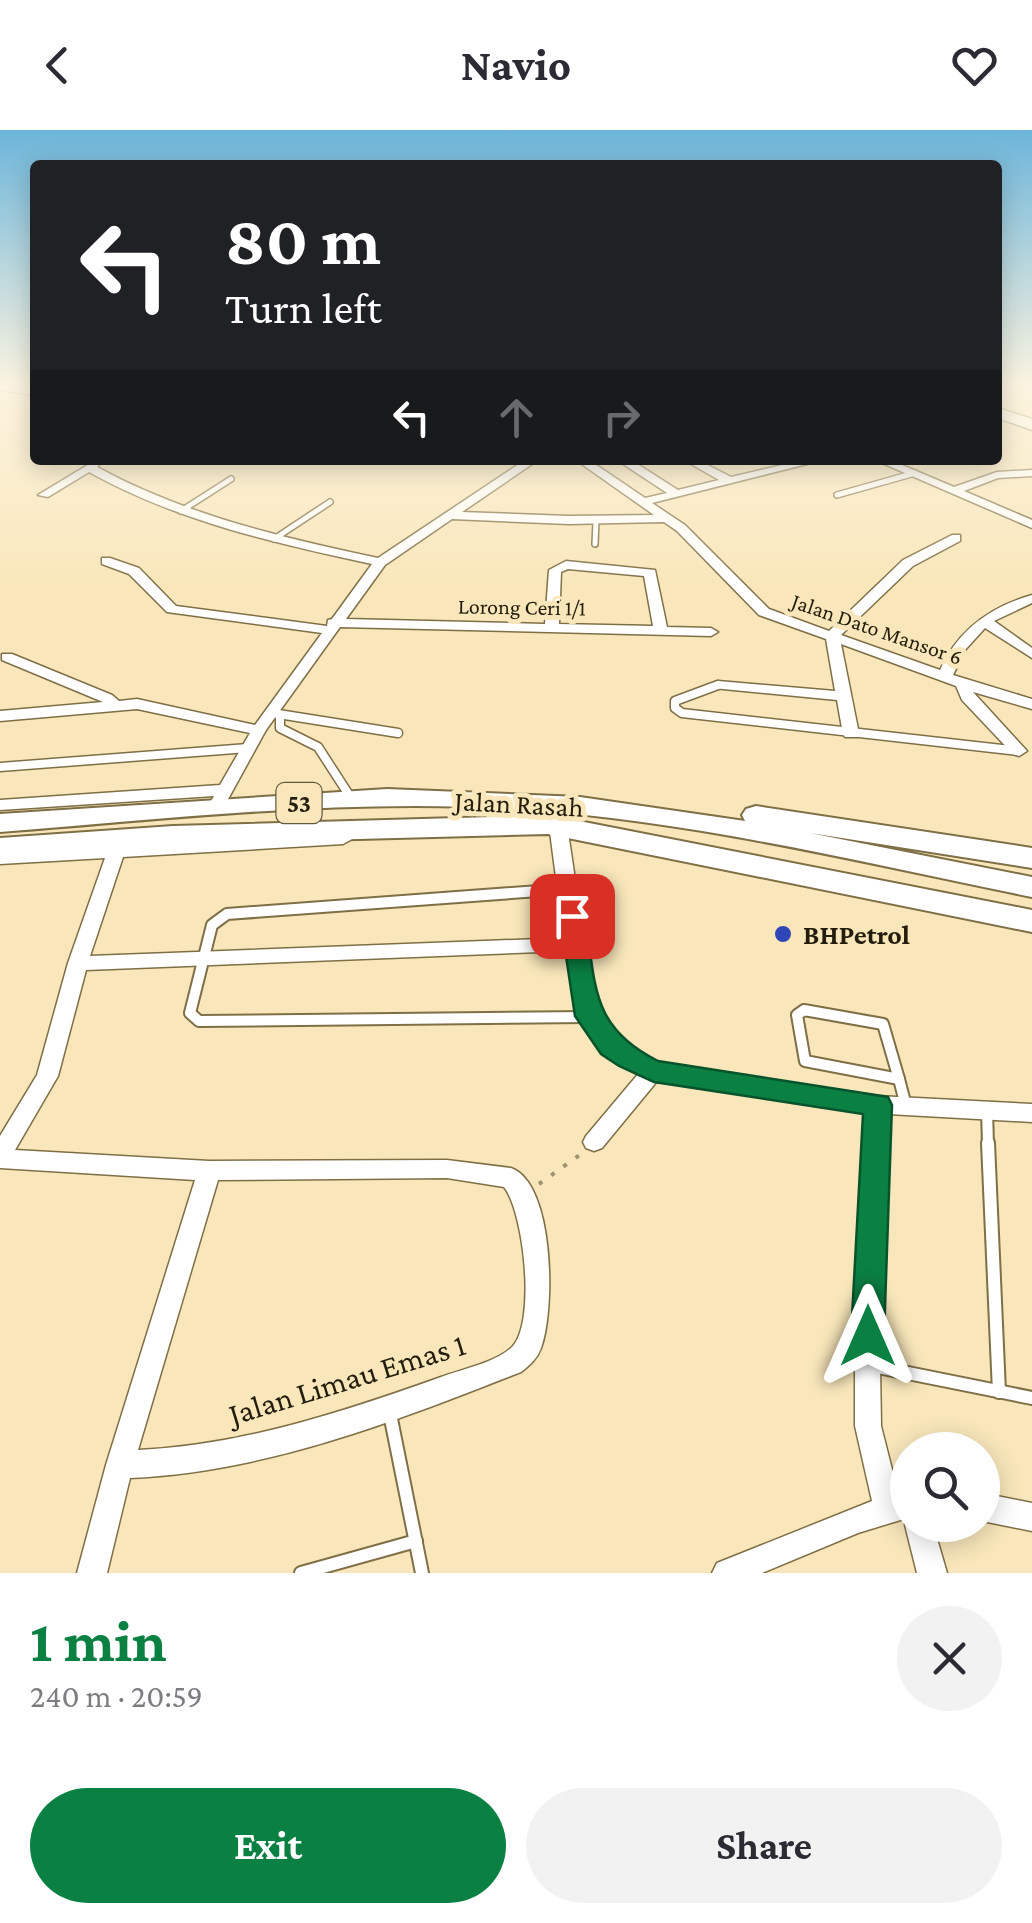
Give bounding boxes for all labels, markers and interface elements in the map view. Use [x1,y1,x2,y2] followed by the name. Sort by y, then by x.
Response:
[30,38,85,93] icon: back
[947,38,1002,93] icon: heart
[461,40,571,90] text: Navio
[60,200,190,330] icon: left
[225,201,381,279] text: 80 m
[225,283,382,333] text: Turn left
[384,390,439,445] icon: left
[489,390,544,445] icon: ahead
[594,390,649,445] icon: right
[787,587,965,670] street label: Jalan Dato Mansor 6
[458,593,586,621] street label: Lorong Ceri 1/1
[276,783,322,823] road number: 53
[451,785,584,823] street label: Jalan Rasah
[530,874,615,959] pin
[545,889,600,944] icon: arrive
[803,919,910,950] place label: BHPetrol
[772,923,794,945] marker: BHPetrol
[816,1284,920,1388] position arrow
[221,1326,470,1433] street label: Jalan Limau Emas 1
[890,1432,1000,1542] map controls
[890,1432,1000,1542] button: search
[897,1606,1002,1711] button: close
[30,1607,167,1674] text: 1 min
[30,1678,203,1714] text: 240 m · 20:59
[30,1788,506,1903] button: Exit
[526,1788,1002,1903] button: Share

